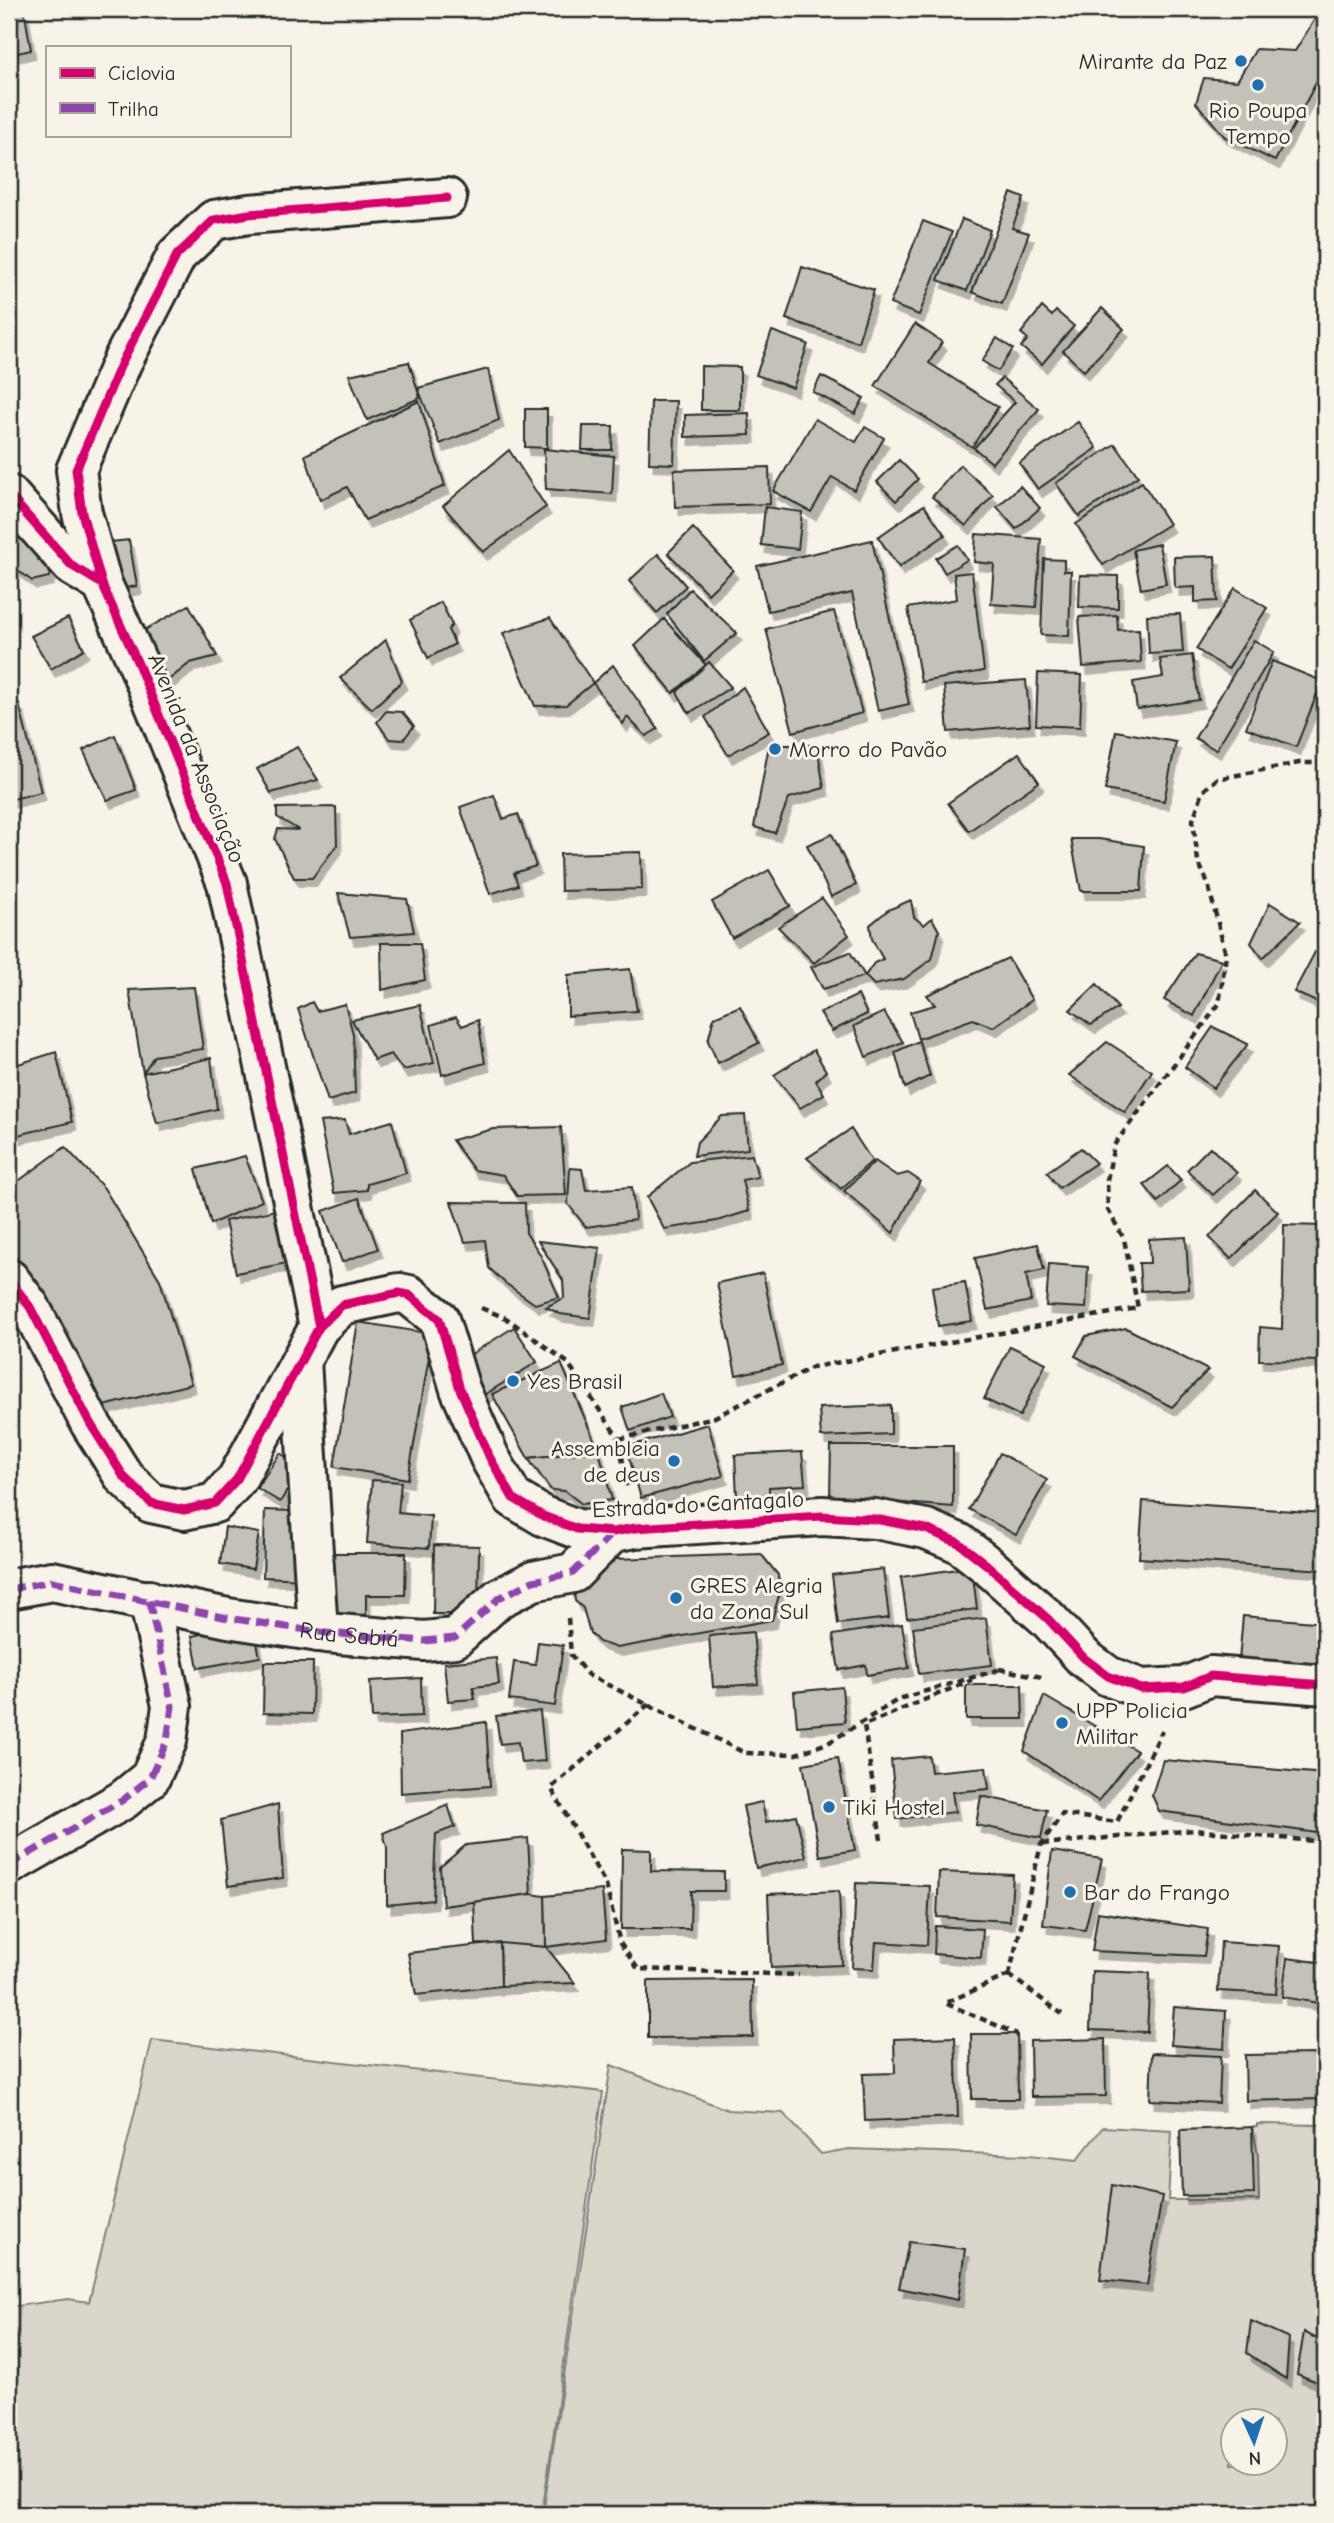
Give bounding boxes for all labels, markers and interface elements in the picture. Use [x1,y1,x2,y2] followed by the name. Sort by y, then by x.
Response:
[46,46,290,136] legend
[1079,48,1227,75] place label: Mirante da Paz
[1233,53,1249,69] marker: Mirante da Paz
[108,61,176,85] text: Ciclovia
[1250,77,1266,93] marker: Rio Poupa Tempo
[108,97,159,121] text: Trilha
[1209,97,1307,150] place label: Rio Poupa Tempo
[142,650,251,867] street label: Avenida da Associação
[789,736,947,763] place label: Morro do Pavão
[767,741,783,757] marker: Morro do Pavão
[527,1368,623,1395] place label: Yes Brasil
[505,1373,521,1389] marker: Yes Brasil
[551,1435,660,1488] place label: Assembleia de deus
[666,1453,682,1469] marker: Assembleia de deus
[591,1485,805,1524] street label: Estrada do Cantagalo
[690,1572,823,1625] place label: GRES Alegria da Zona Sul
[668,1590,684,1606] marker: GRES Alegria da Zona Sul
[298,1616,400,1653] street label: Rua Sabiá
[1076,1697,1188,1750] place label: UPP Policia Militar
[1054,1715,1070,1731] marker: UPP Policia Militar
[843,1794,945,1821] place label: Tiki Hostel
[821,1799,837,1815] marker: Tiki Hostel
[1084,1879,1230,1906] place label: Bar do Frango
[1062,1884,1078,1900] marker: Bar do Frango
[1218,2408,1288,2478] north arrow
[1248,2447,1262,2469] text: N

